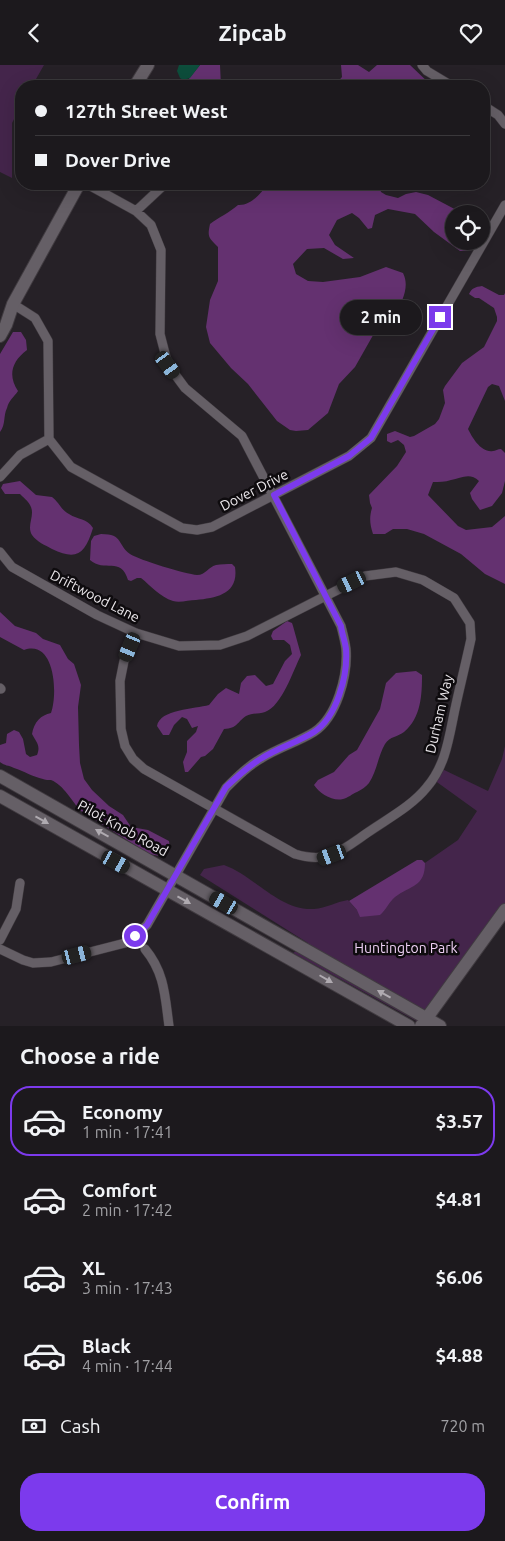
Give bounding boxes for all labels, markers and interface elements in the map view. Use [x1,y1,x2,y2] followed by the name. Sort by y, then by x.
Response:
[20,19,48,47] icon: back
[457,19,485,47] icon: heart
[218,20,287,45] text: Zipcab
[65,100,228,122] text: 127th Street West
[65,149,171,171] text: Dover Drive
[445,205,490,250] map controls
[445,205,490,250] button: locate
[340,299,422,335] callout: 2 min
[429,306,451,328] route end
[361,308,401,326] text: 2 min
[153,348,182,382] car
[217,466,291,514] street label: Dover Drive
[48,567,142,625] street label: Driftwood Lane
[335,569,368,595] car
[117,630,142,664] car
[422,673,456,755] street label: Durham Way
[75,797,171,859] street label: Pilot Knob Road
[35,816,50,824] one-way arrow
[95,829,109,837] one-way arrow
[315,843,348,867] car
[99,848,132,876] car
[207,889,240,917] car
[177,896,192,904] one-way arrow
[124,925,146,947] route start
[354,940,458,956] park label: Huntington Park
[60,944,93,966] car
[320,974,333,983] one-way arrow
[377,990,391,999] one-way arrow
[20,1043,160,1068] text: Choose a ride
[22,1099,67,1144] icon: car
[82,1101,163,1123] text: Economy
[435,1110,483,1132] text: $3.57
[82,1123,173,1141] text: 1 min · 17:41
[22,1177,67,1222] icon: car
[82,1179,157,1201] text: Comfort
[435,1188,483,1210] text: $4.81
[82,1201,173,1219] text: 2 min · 17:42
[22,1255,67,1300] icon: car
[82,1257,105,1279] text: XL
[435,1266,483,1288] text: $6.06
[82,1279,173,1297] text: 3 min · 17:43
[22,1333,67,1378] icon: car
[82,1335,131,1357] text: Black
[435,1344,483,1366] text: $4.88
[82,1357,173,1375] text: 4 min · 17:44
[20,1412,48,1440] icon: cash
[60,1415,101,1437] text: Cash
[440,1417,485,1435] text: 720 m
[20,1473,485,1531] button: Confirm

